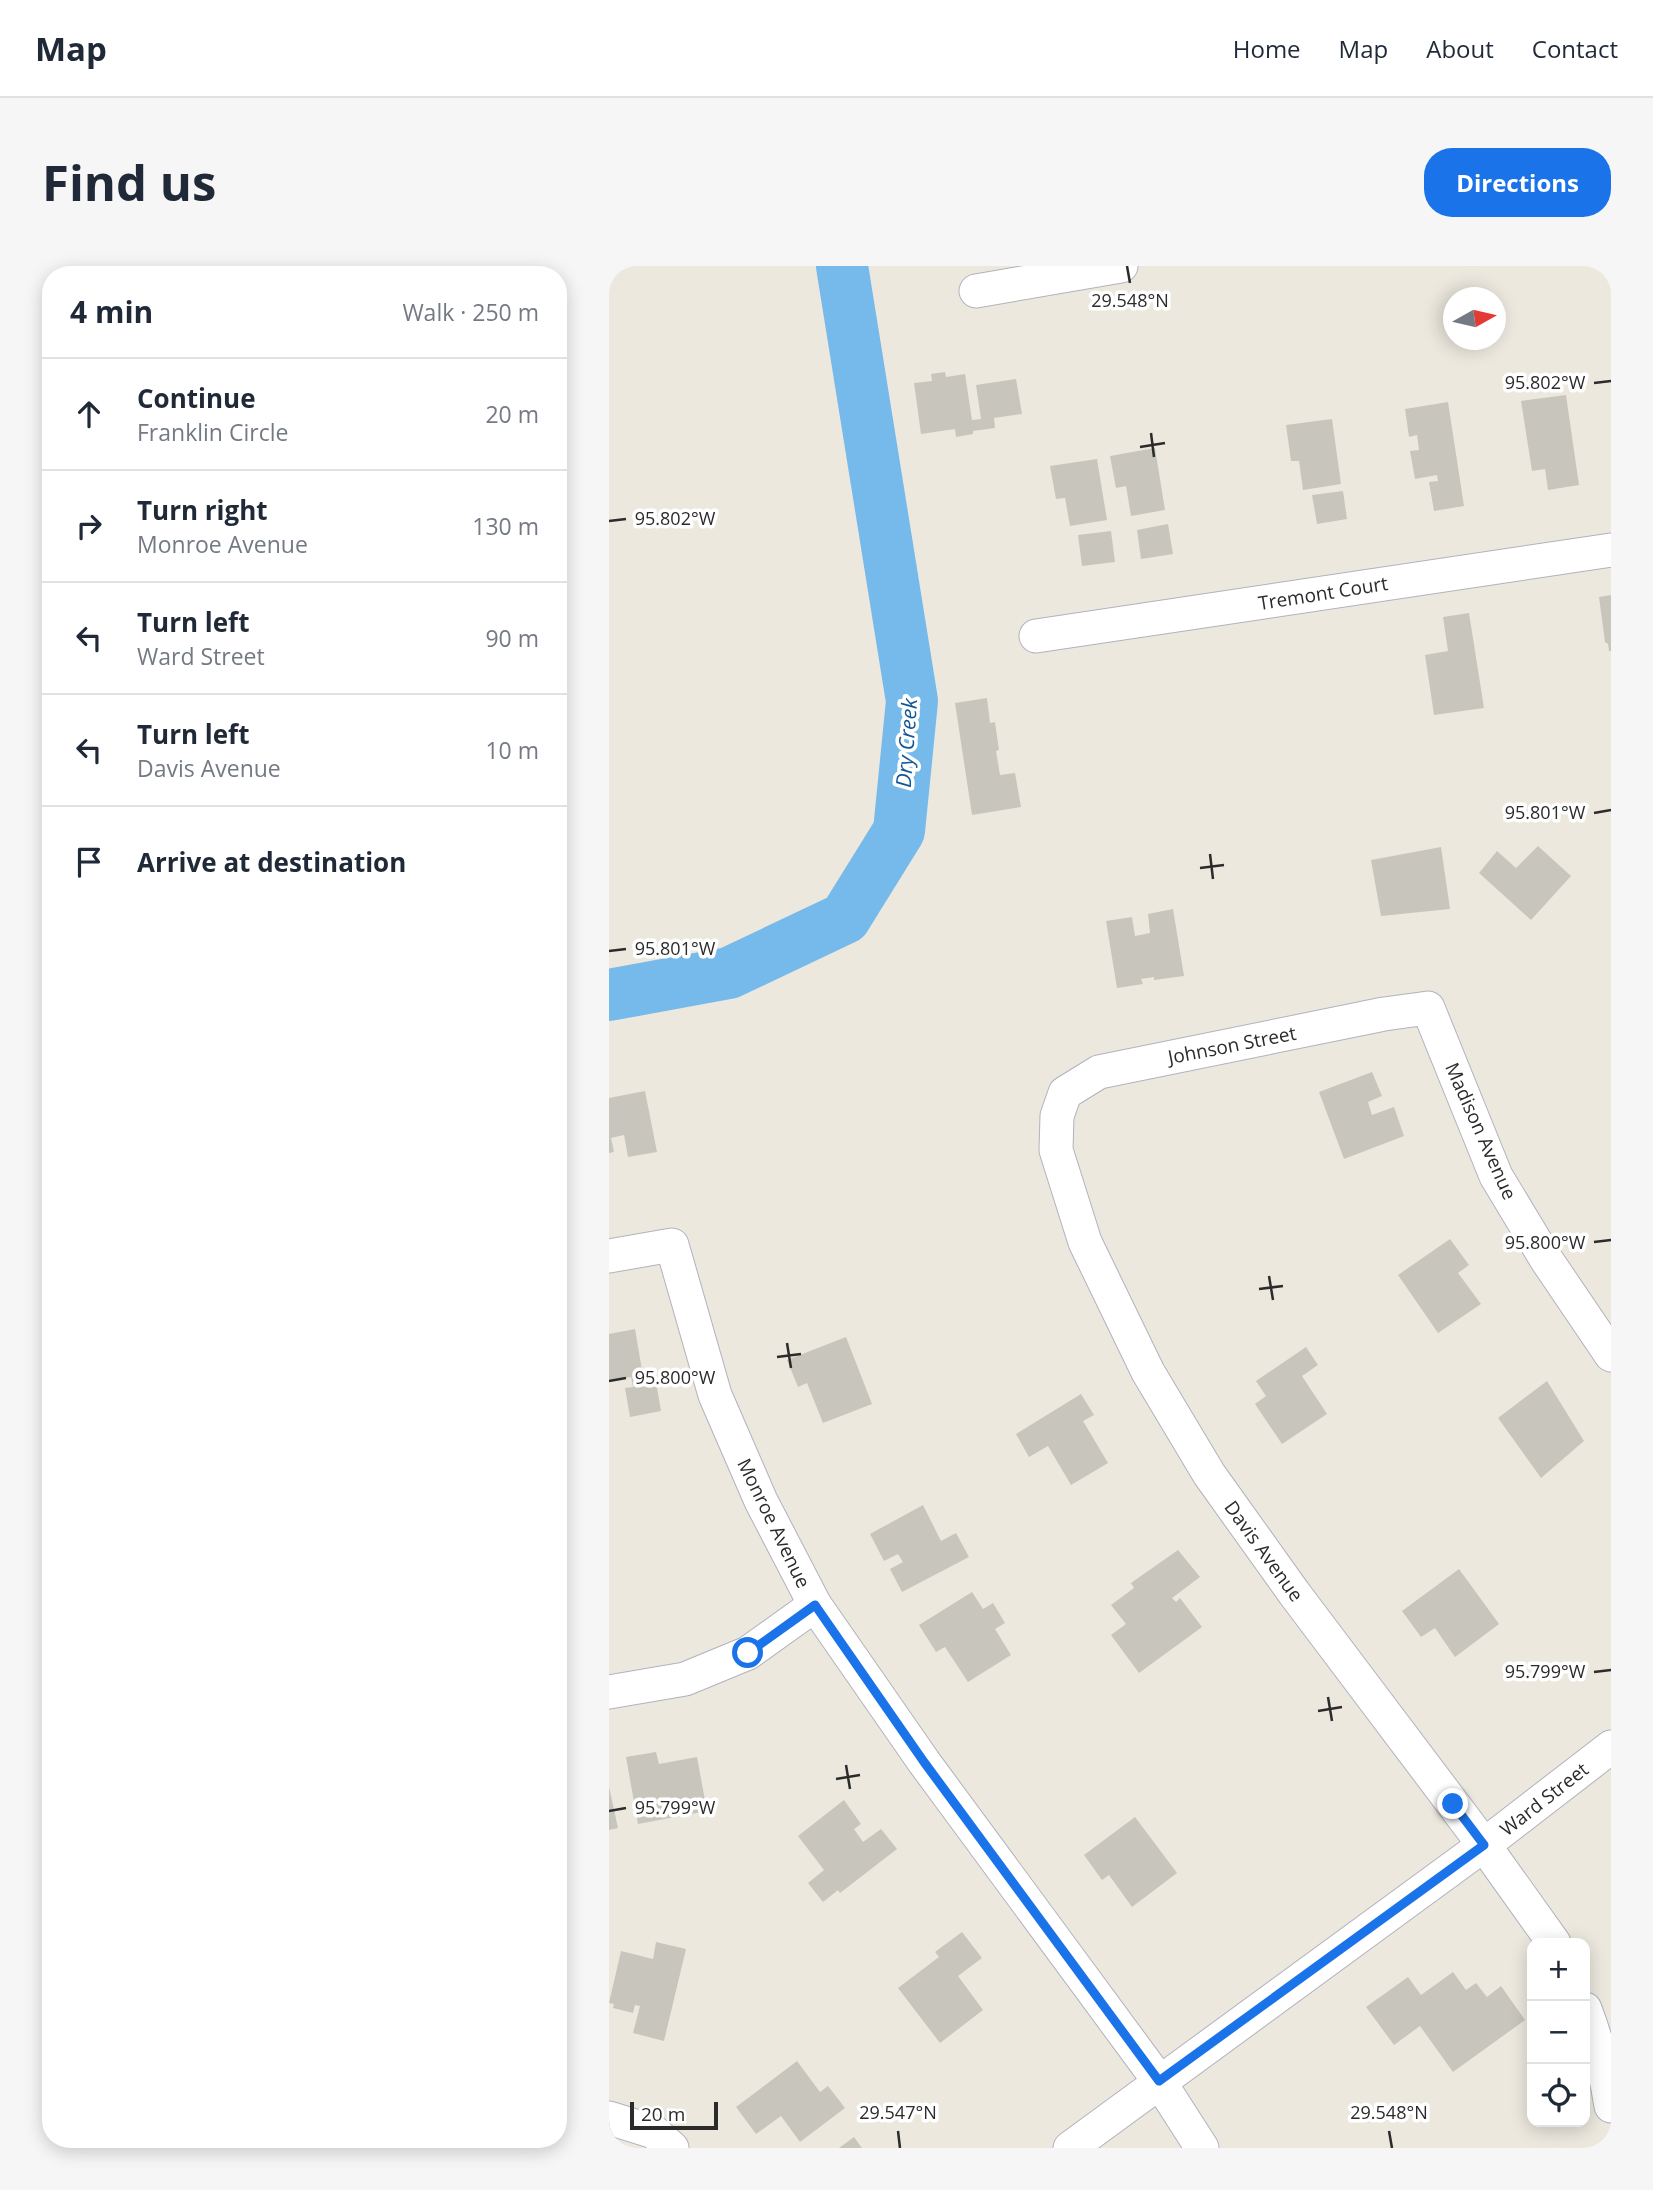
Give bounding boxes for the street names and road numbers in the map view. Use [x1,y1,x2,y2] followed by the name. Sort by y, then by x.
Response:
[1256,570,1390,616] street label: Tremont Court
[1164,1020,1298,1071] street label: Johnson Street
[1439,1058,1523,1204] street label: Madison Avenue
[731,1454,817,1592] street label: Monroe Avenue
[1219,1495,1309,1607] street label: Davis Avenue
[1494,1756,1594,1842] street label: Ward Street

